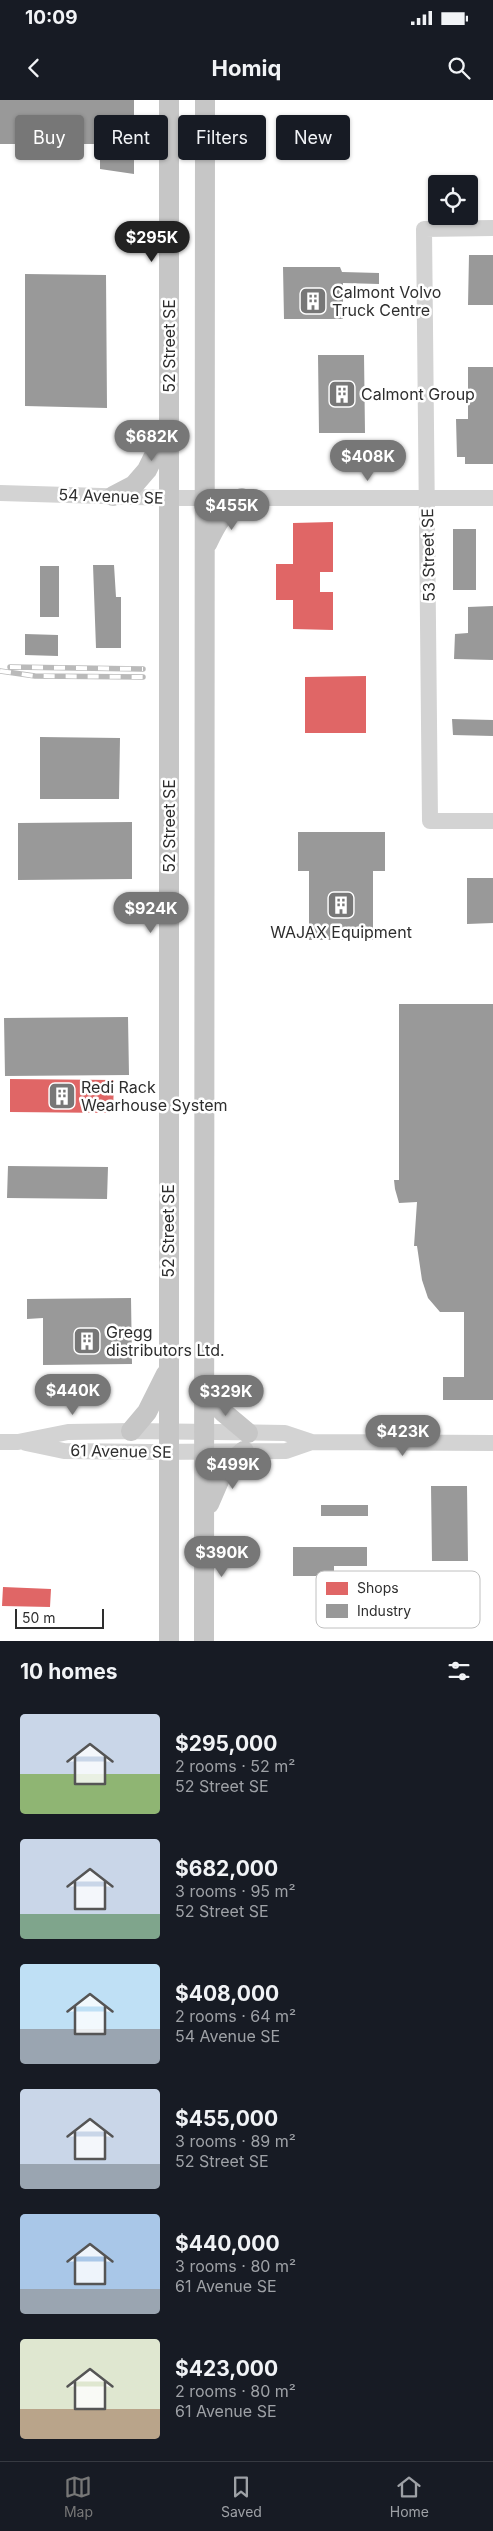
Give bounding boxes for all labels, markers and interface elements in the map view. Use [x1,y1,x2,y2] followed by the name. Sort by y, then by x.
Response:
[25,6,78,29] text: 10:09
[20,54,48,82] icon: back
[445,54,473,82] icon: search
[212,55,281,81] text: Homiq
[15,115,84,160] chip: Buy
[94,115,168,160] chip: Rent
[178,115,266,160] chip: Filters
[276,115,350,160] chip: New
[428,175,478,225] map controls
[428,175,478,225] button: locate
[117,220,187,263] pin: $295K
[126,227,178,247] text: $295K
[332,282,441,320] place label: Calmont Volvo Truck Centre
[298,286,328,316] building icon: Calmont Volvo Truck Centre
[159,299,179,393] street label: 52 Street SE
[327,379,357,409] building icon: Calmont Group
[361,384,475,404] place label: Calmont Group
[117,420,187,462] pin: $682K
[126,426,178,446] text: $682K
[333,440,403,482] pin: $408K
[341,446,395,466] text: $408K
[58,484,164,508] street label: 54 Avenue SE
[197,488,267,531] pin: $455K
[205,495,259,515] text: $455K
[417,508,439,602] street label: 53 Street SE
[159,779,179,873] street label: 52 Street SE
[326,890,356,920] building icon: WAJAX Equipment
[116,892,186,934] pin: $924K
[124,898,178,918] text: $924K
[270,922,412,942] place label: WAJAX Equipment
[81,1077,228,1115] place label: Redi Rack Wearhouse System
[47,1081,77,1111] building icon: Redi Rack Wearhouse System
[158,1184,178,1278] street label: 52 Street SE
[106,1322,225,1360] place label: Gregg distributors Ltd.
[72,1326,102,1356] building icon: Gregg distributors Ltd.
[38,1374,108,1416] pin: $440K
[191,1374,261,1417] pin: $329K
[46,1380,100,1400] text: $440K
[200,1381,252,1401] text: $329K
[368,1414,438,1457] pin: $423K
[376,1421,430,1441] text: $423K
[70,1440,172,1462] street label: 61 Avenue SE
[198,1448,268,1490] pin: $499K
[206,1454,260,1474] text: $499K
[187,1536,257,1578] pin: $390K
[195,1542,249,1562] text: $390K
[316,1571,480,1628] legend
[357,1579,399,1596] text: Shops
[357,1602,411,1619] text: Industry
[15,1606,104,1629] scale bar
[22,1609,56,1626] text: 50 m
[445,1657,473,1685] icon: filters
[20,1659,118,1684] text: 10 homes
[175,1731,277,1756] text: $295,000
[60,1734,120,1794] icon: home
[175,1756,295,1776] text: 2 rooms · 52 m²
[175,1776,269,1796] text: 52 Street SE
[175,1856,278,1881] text: $682,000
[60,1859,120,1919] icon: home
[175,1881,296,1901] text: 3 rooms · 95 m²
[175,1901,269,1921] text: 52 Street SE
[175,1981,279,2006] text: $408,000
[60,1984,120,2044] icon: home
[175,2006,296,2026] text: 2 rooms · 64 m²
[175,2026,280,2046] text: 54 Avenue SE
[175,2106,278,2131] text: $455,000
[60,2109,120,2169] icon: home
[175,2131,296,2151] text: 3 rooms · 89 m²
[175,2151,269,2171] text: 52 Street SE
[175,2231,280,2256] text: $440,000
[60,2234,120,2294] icon: home
[175,2256,296,2276] text: 3 rooms · 80 m²
[175,2276,277,2296] text: 61 Avenue SE
[175,2356,278,2381] text: $423,000
[60,2359,120,2419] icon: home
[175,2381,296,2401] text: 2 rooms · 80 m²
[175,2401,277,2421] text: 61 Avenue SE
[64,2473,93,2520] tab: Map
[221,2473,262,2520] tab: Saved
[390,2473,429,2520] tab: Home

